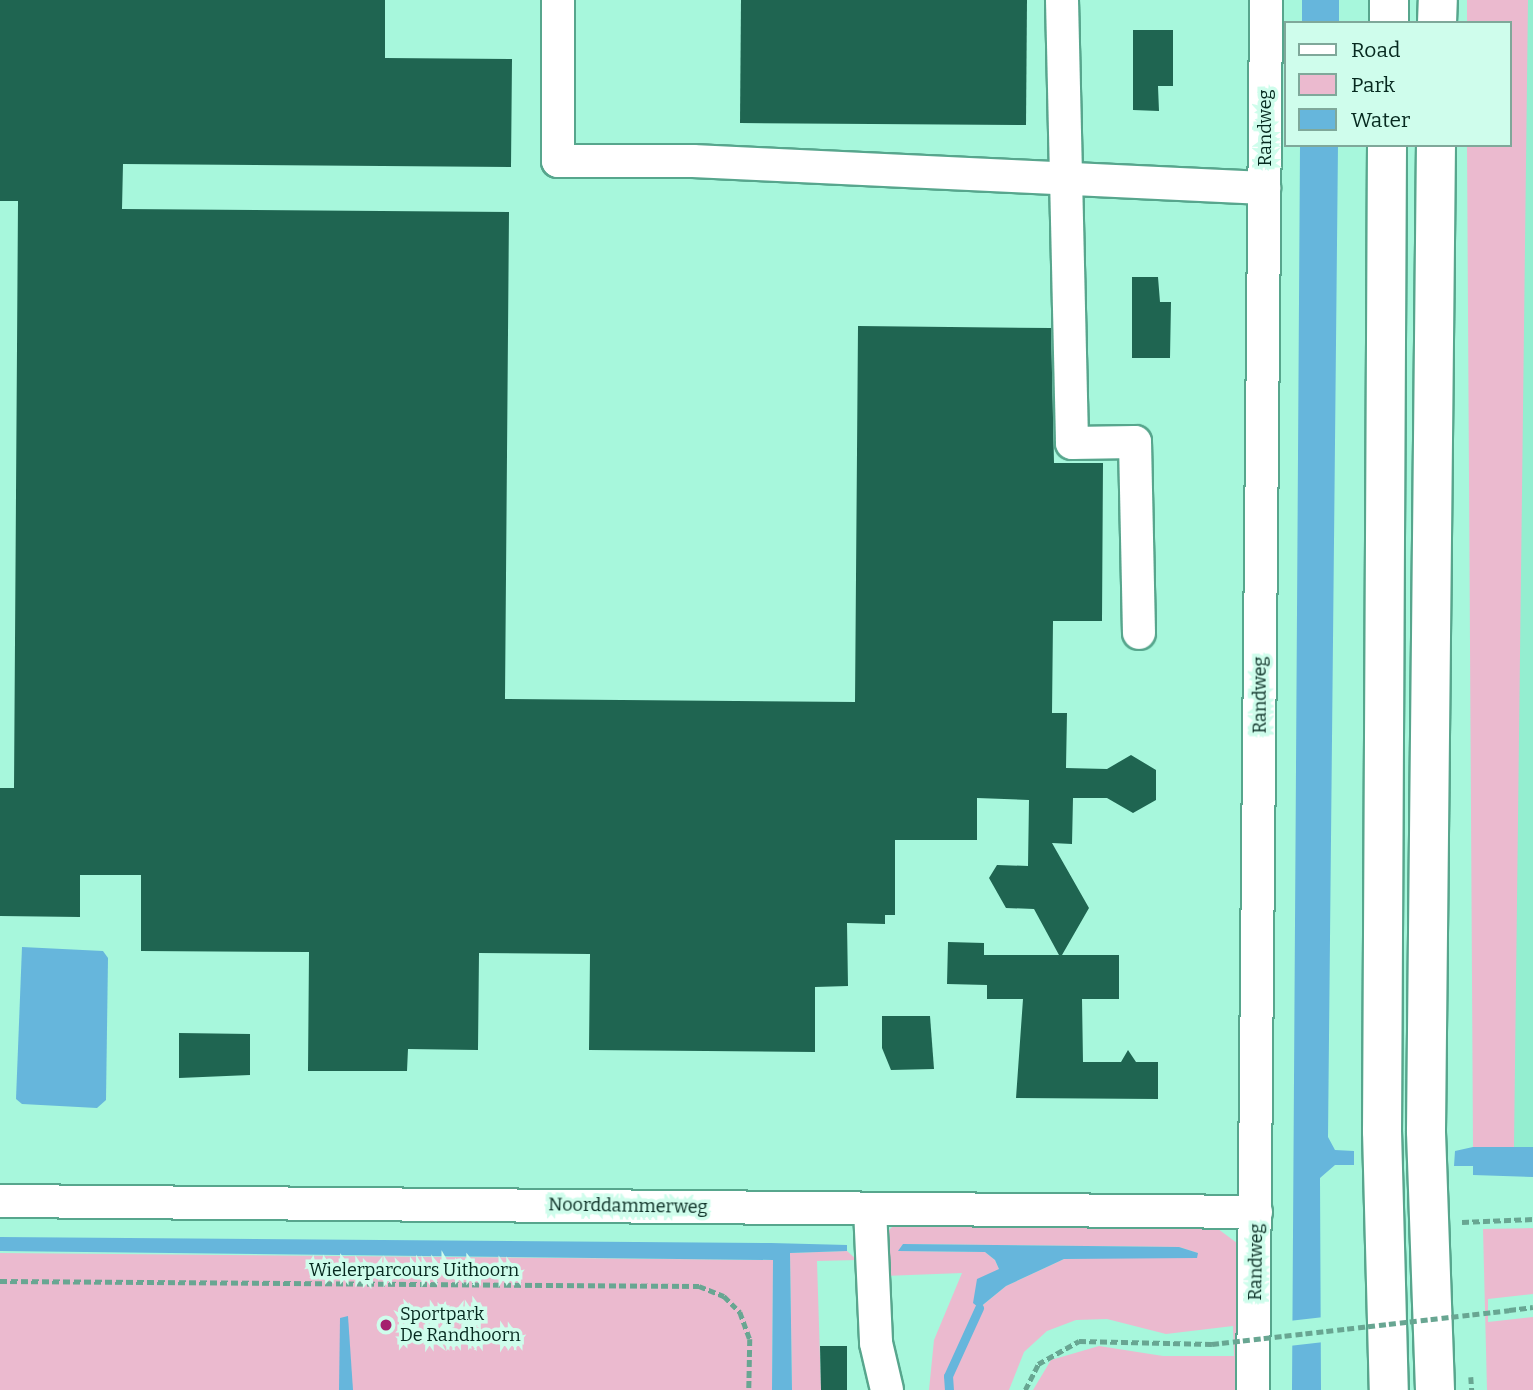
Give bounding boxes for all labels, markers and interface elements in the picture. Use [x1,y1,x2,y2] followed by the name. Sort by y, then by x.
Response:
[1284,21,1512,147] legend
[1351,37,1400,63] text: Road
[1351,72,1395,98] text: Park
[1254,89,1276,167] street label: Randweg
[1351,107,1410,133] text: Water
[1249,656,1271,734] street label: Randweg
[548,1194,708,1218] street label: Noorddammerweg
[1245,1223,1267,1301] street label: Randweg
[309,1259,519,1281] street label: Wielerparcours Uithoorn
[400,1304,521,1346] place label: Sportpark De Randhoorn
[378,1317,394,1333] marker: Sportpark De Randhoorn

